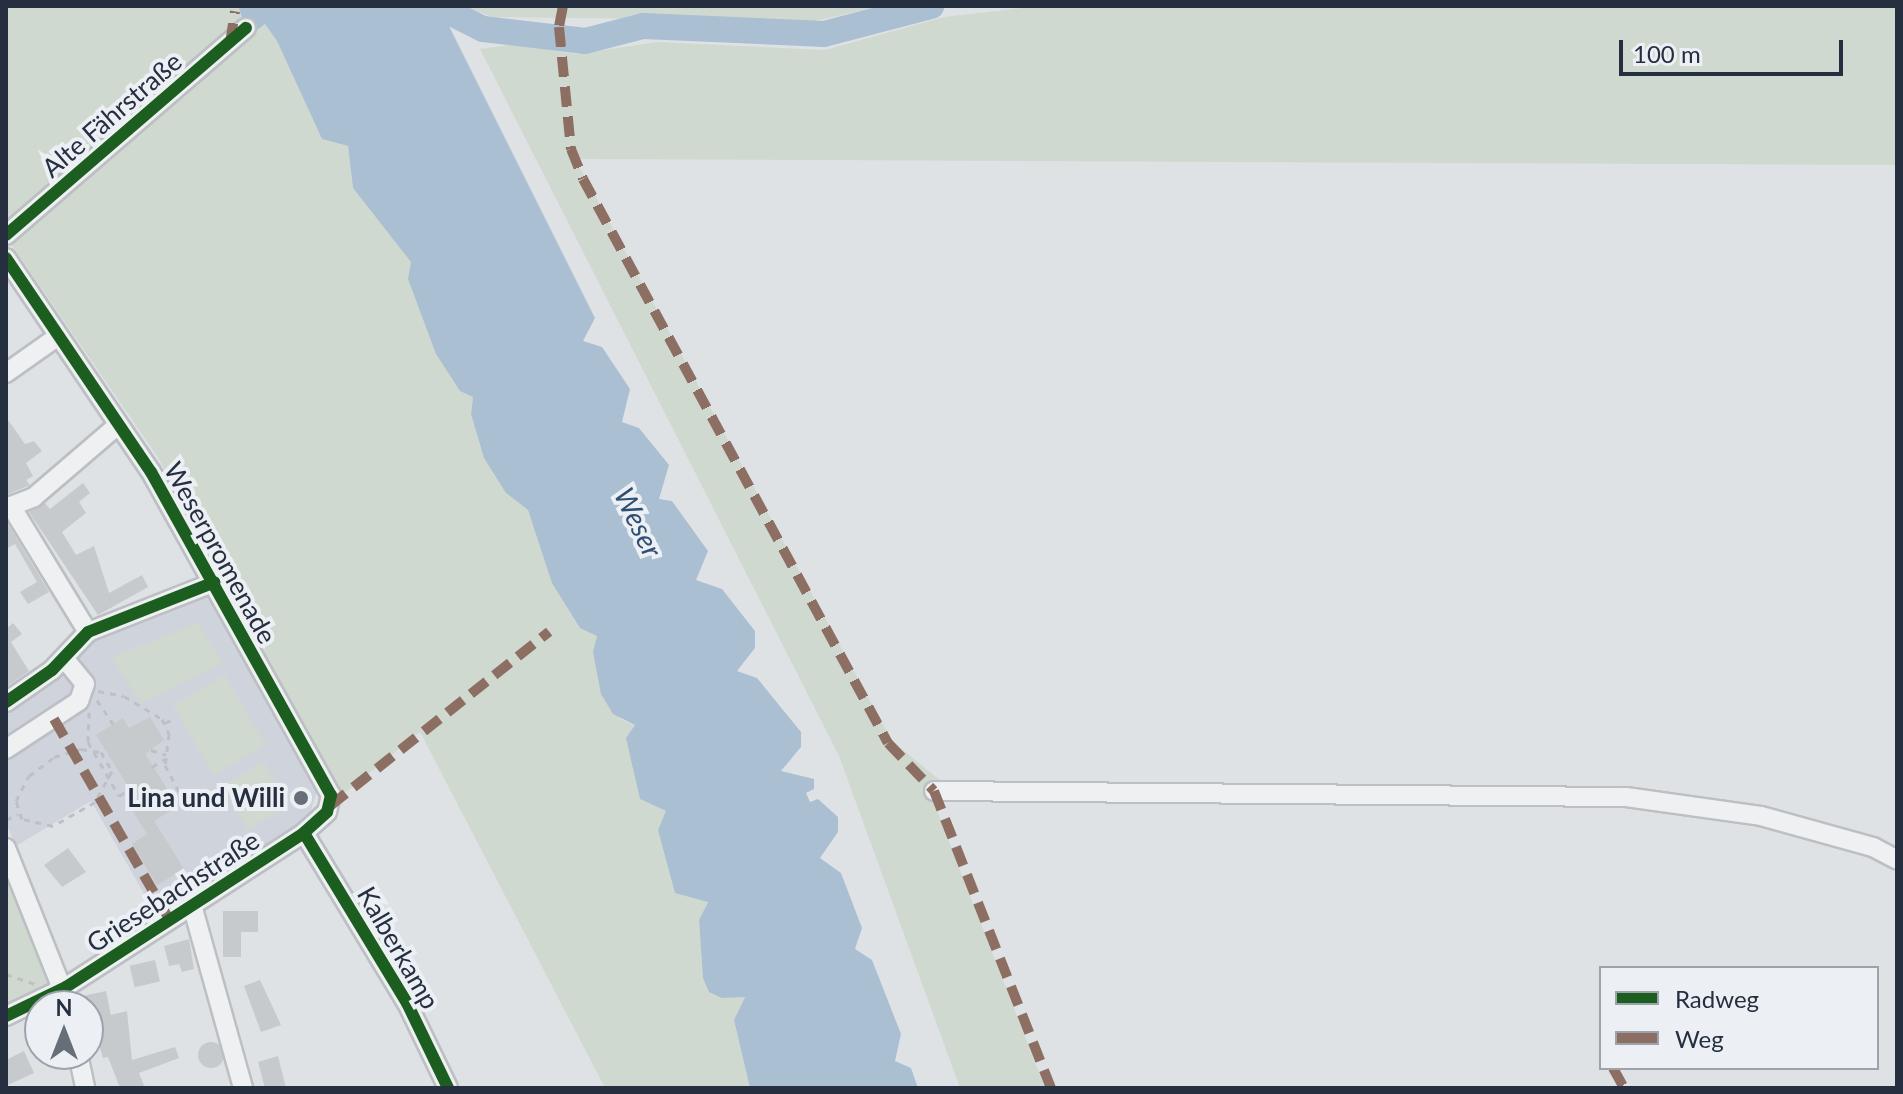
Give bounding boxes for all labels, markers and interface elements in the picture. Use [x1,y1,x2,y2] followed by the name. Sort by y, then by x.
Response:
[1623,24,1847,74] scale bar
[1633,39,1701,68] text: 100 m
[36,46,188,184] street label: Alte Fährstraße
[157,457,283,649] street label: Weserpromenade
[608,482,670,562] water label: Weser
[127,782,285,814] place label: Lina und Willi
[292,789,310,807] marker: Lina und Willi
[81,825,265,959] street label: Griesebachstraße
[350,881,446,1015] street label: Kalberkamp
[1599,966,1879,1070] legend
[1675,984,1759,1013] text: Radweg
[24,990,104,1070] north arrow
[56,994,72,1021] text: N
[1675,1024,1724,1053] text: Weg

